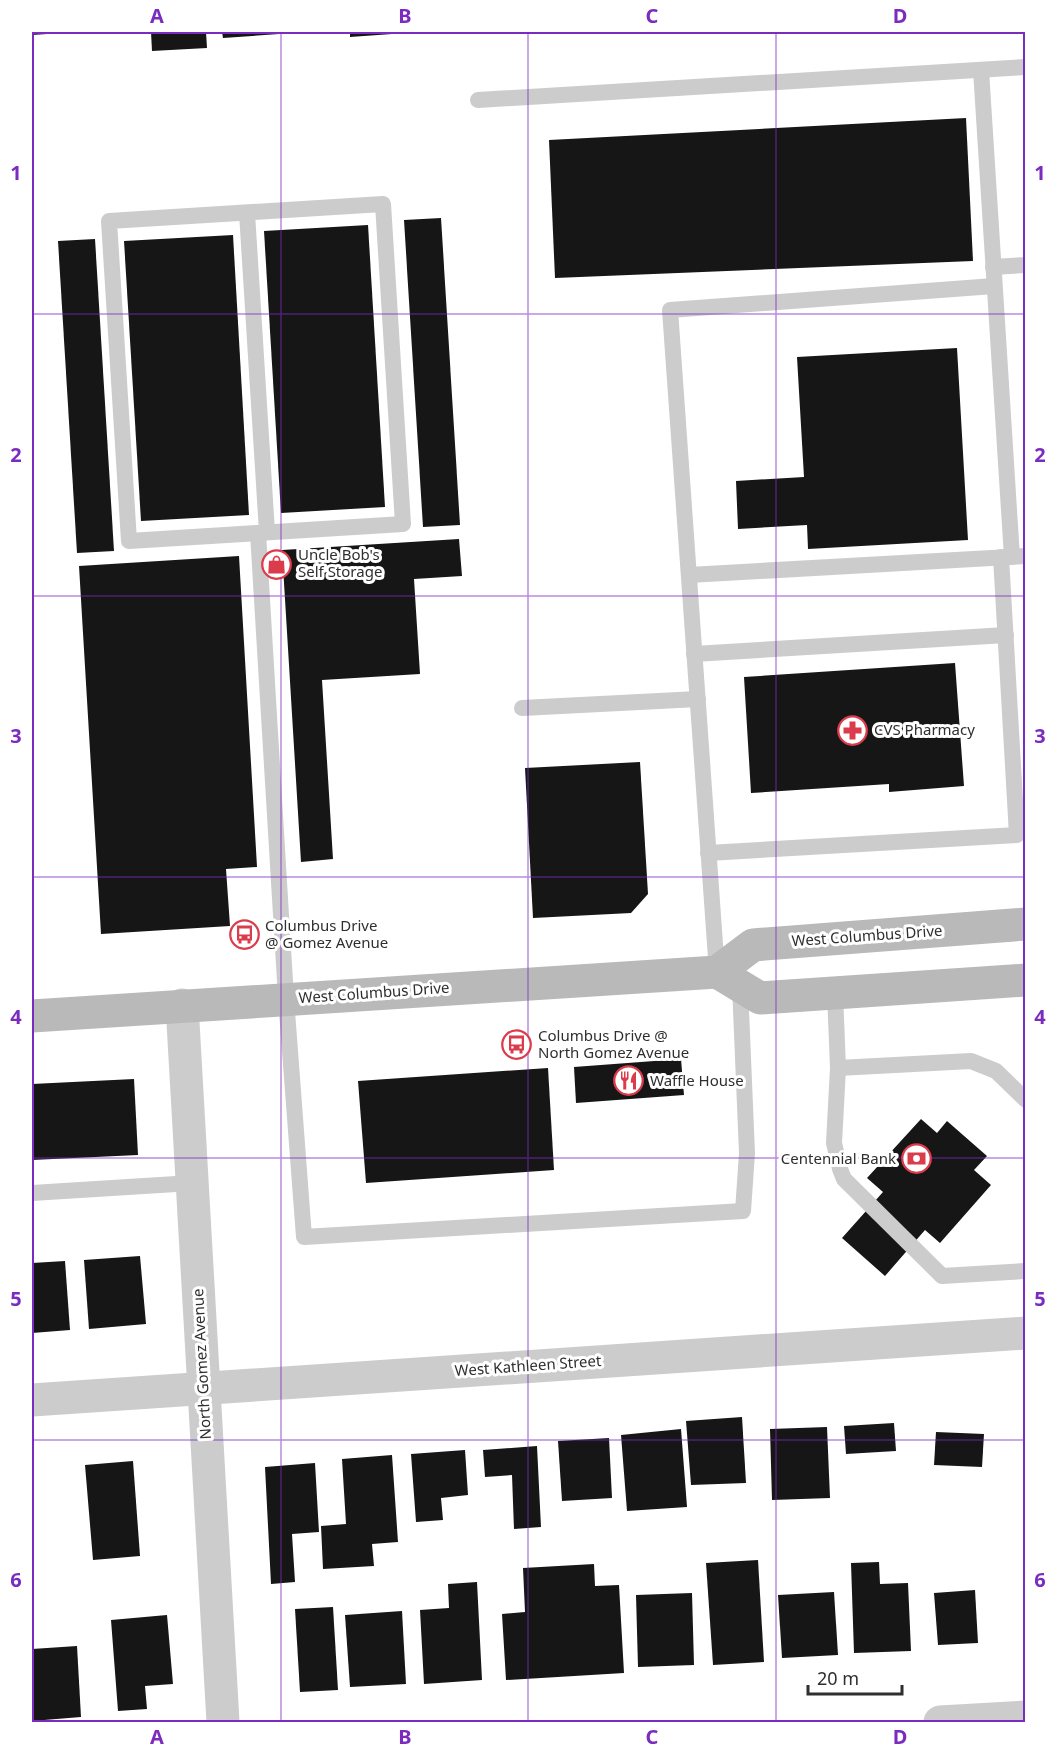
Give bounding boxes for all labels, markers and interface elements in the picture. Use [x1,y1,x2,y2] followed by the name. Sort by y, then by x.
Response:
[150,2,164,29] text: A
[398,2,412,29] text: B
[646,2,659,29] text: C
[893,2,907,29] text: D
[10,159,22,186] text: 1
[1034,159,1046,186] text: 1
[10,441,22,468] text: 2
[1034,441,1046,468] text: 2
[298,544,382,581] place label: Uncle Bob's Self Storage
[261,548,293,580] shop icon: Uncle Bob's Self Storage
[837,714,869,746] pharmacy icon: CVS Pharmacy
[874,719,975,739] place label: CVS Pharmacy
[10,722,22,749] text: 3
[1034,722,1046,749] text: 3
[265,915,388,952] place label: Columbus Drive @ Gomez Avenue
[228,919,260,951] bus stop icon: Columbus Drive @ Gomez Avenue
[791,920,943,950] street label: West Columbus Drive
[298,977,450,1007] street label: West Columbus Drive
[10,1003,22,1030] text: 4
[1034,1003,1046,1030] text: 4
[538,1025,689,1062] place label: Columbus Drive @ North Gomez Avenue
[501,1029,533,1061] bus stop icon: Columbus Drive @ North Gomez Avenue
[613,1065,645,1097] restaurant icon: Waffle House
[650,1070,744,1090] place label: Waffle House
[901,1143,933,1175] bank icon: Centennial Bank
[781,1148,896,1168] place label: Centennial Bank
[10,1285,22,1312] text: 5
[1034,1285,1046,1312] text: 5
[187,1288,215,1440] street label: North Gomez Avenue
[454,1350,602,1380] street label: West Kathleen Street
[10,1566,22,1593] text: 6
[1034,1566,1046,1593] text: 6
[808,1658,902,1696] scale bar
[817,1666,859,1690] text: 20 m
[150,1723,164,1750] text: A
[398,1723,412,1750] text: B
[646,1723,659,1750] text: C
[893,1723,907,1750] text: D

